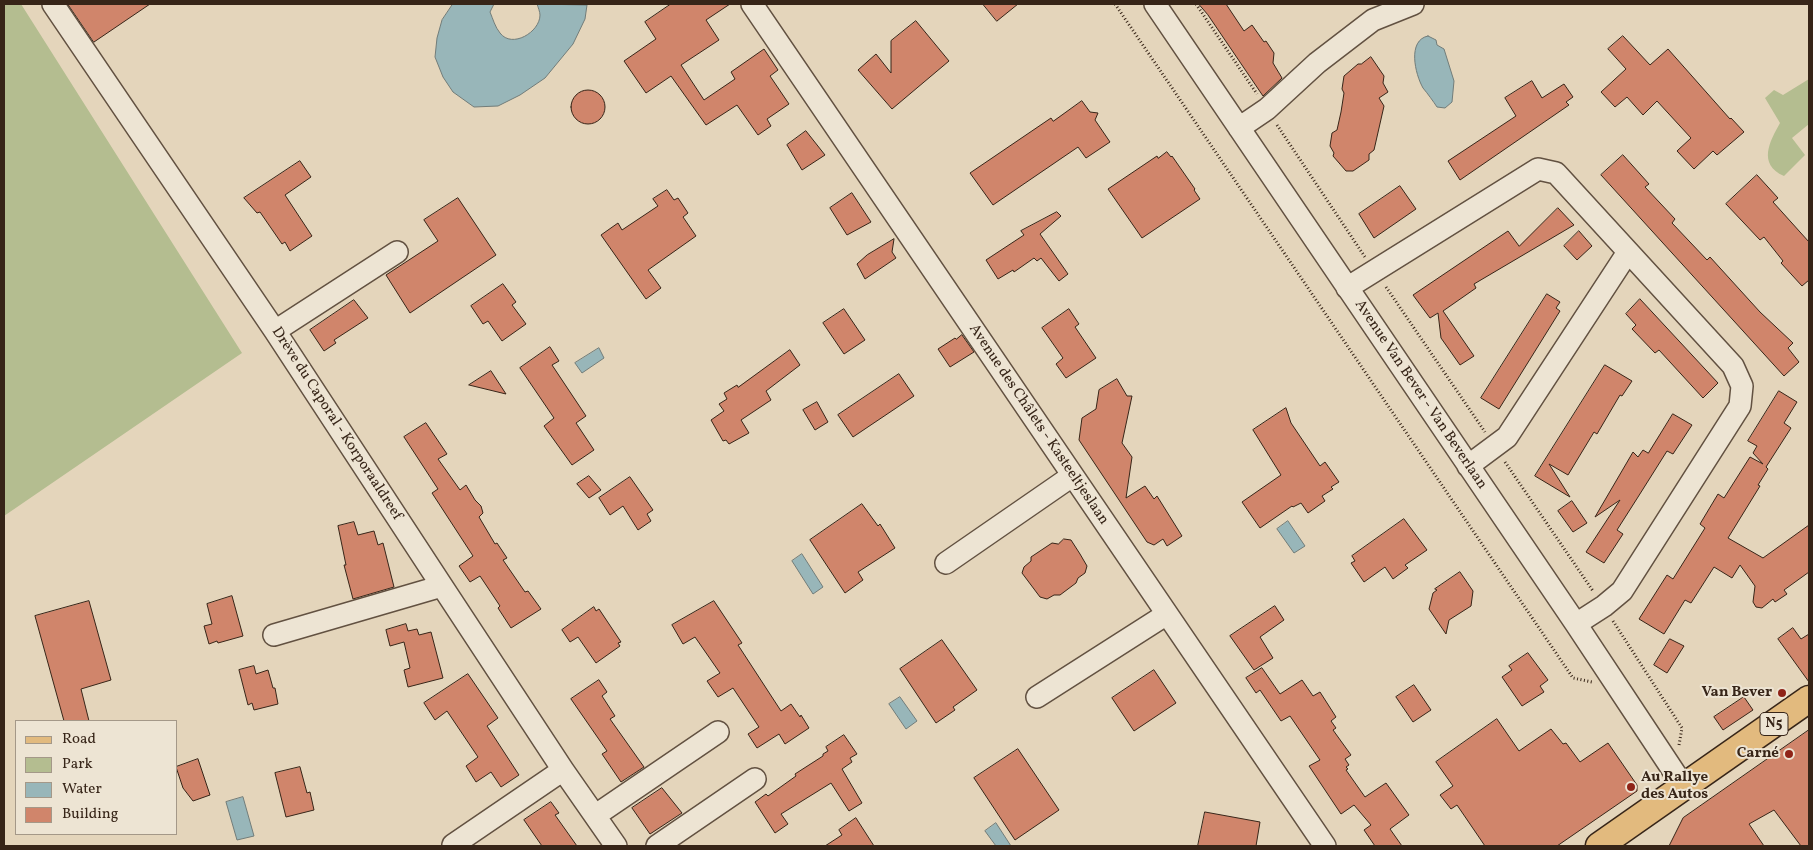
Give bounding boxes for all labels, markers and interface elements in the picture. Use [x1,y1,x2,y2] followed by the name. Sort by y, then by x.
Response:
[1350,297,1490,493] street label: Avenue Van Bever - Van Beverlaan
[964,321,1112,529] street label: Avenue des Châlets - Kasteeltjeslaan
[267,324,405,524] street label: Drève du Caporal - Korporaaldreef
[1701,684,1772,702] place label: Van Bever
[1776,687,1788,699] marker: Van Bever
[1760,712,1788,736] road number: N5
[15,720,178,835] legend
[62,729,96,750] text: Road
[1737,745,1779,763] place label: Carné
[1783,748,1795,760] marker: Carné
[62,754,93,775] text: Park
[1641,769,1708,804] place label: Au Rallye des Autos
[62,779,102,800] text: Water
[1625,781,1637,793] marker: Au Rallye des Autos
[62,804,118,825] text: Building

